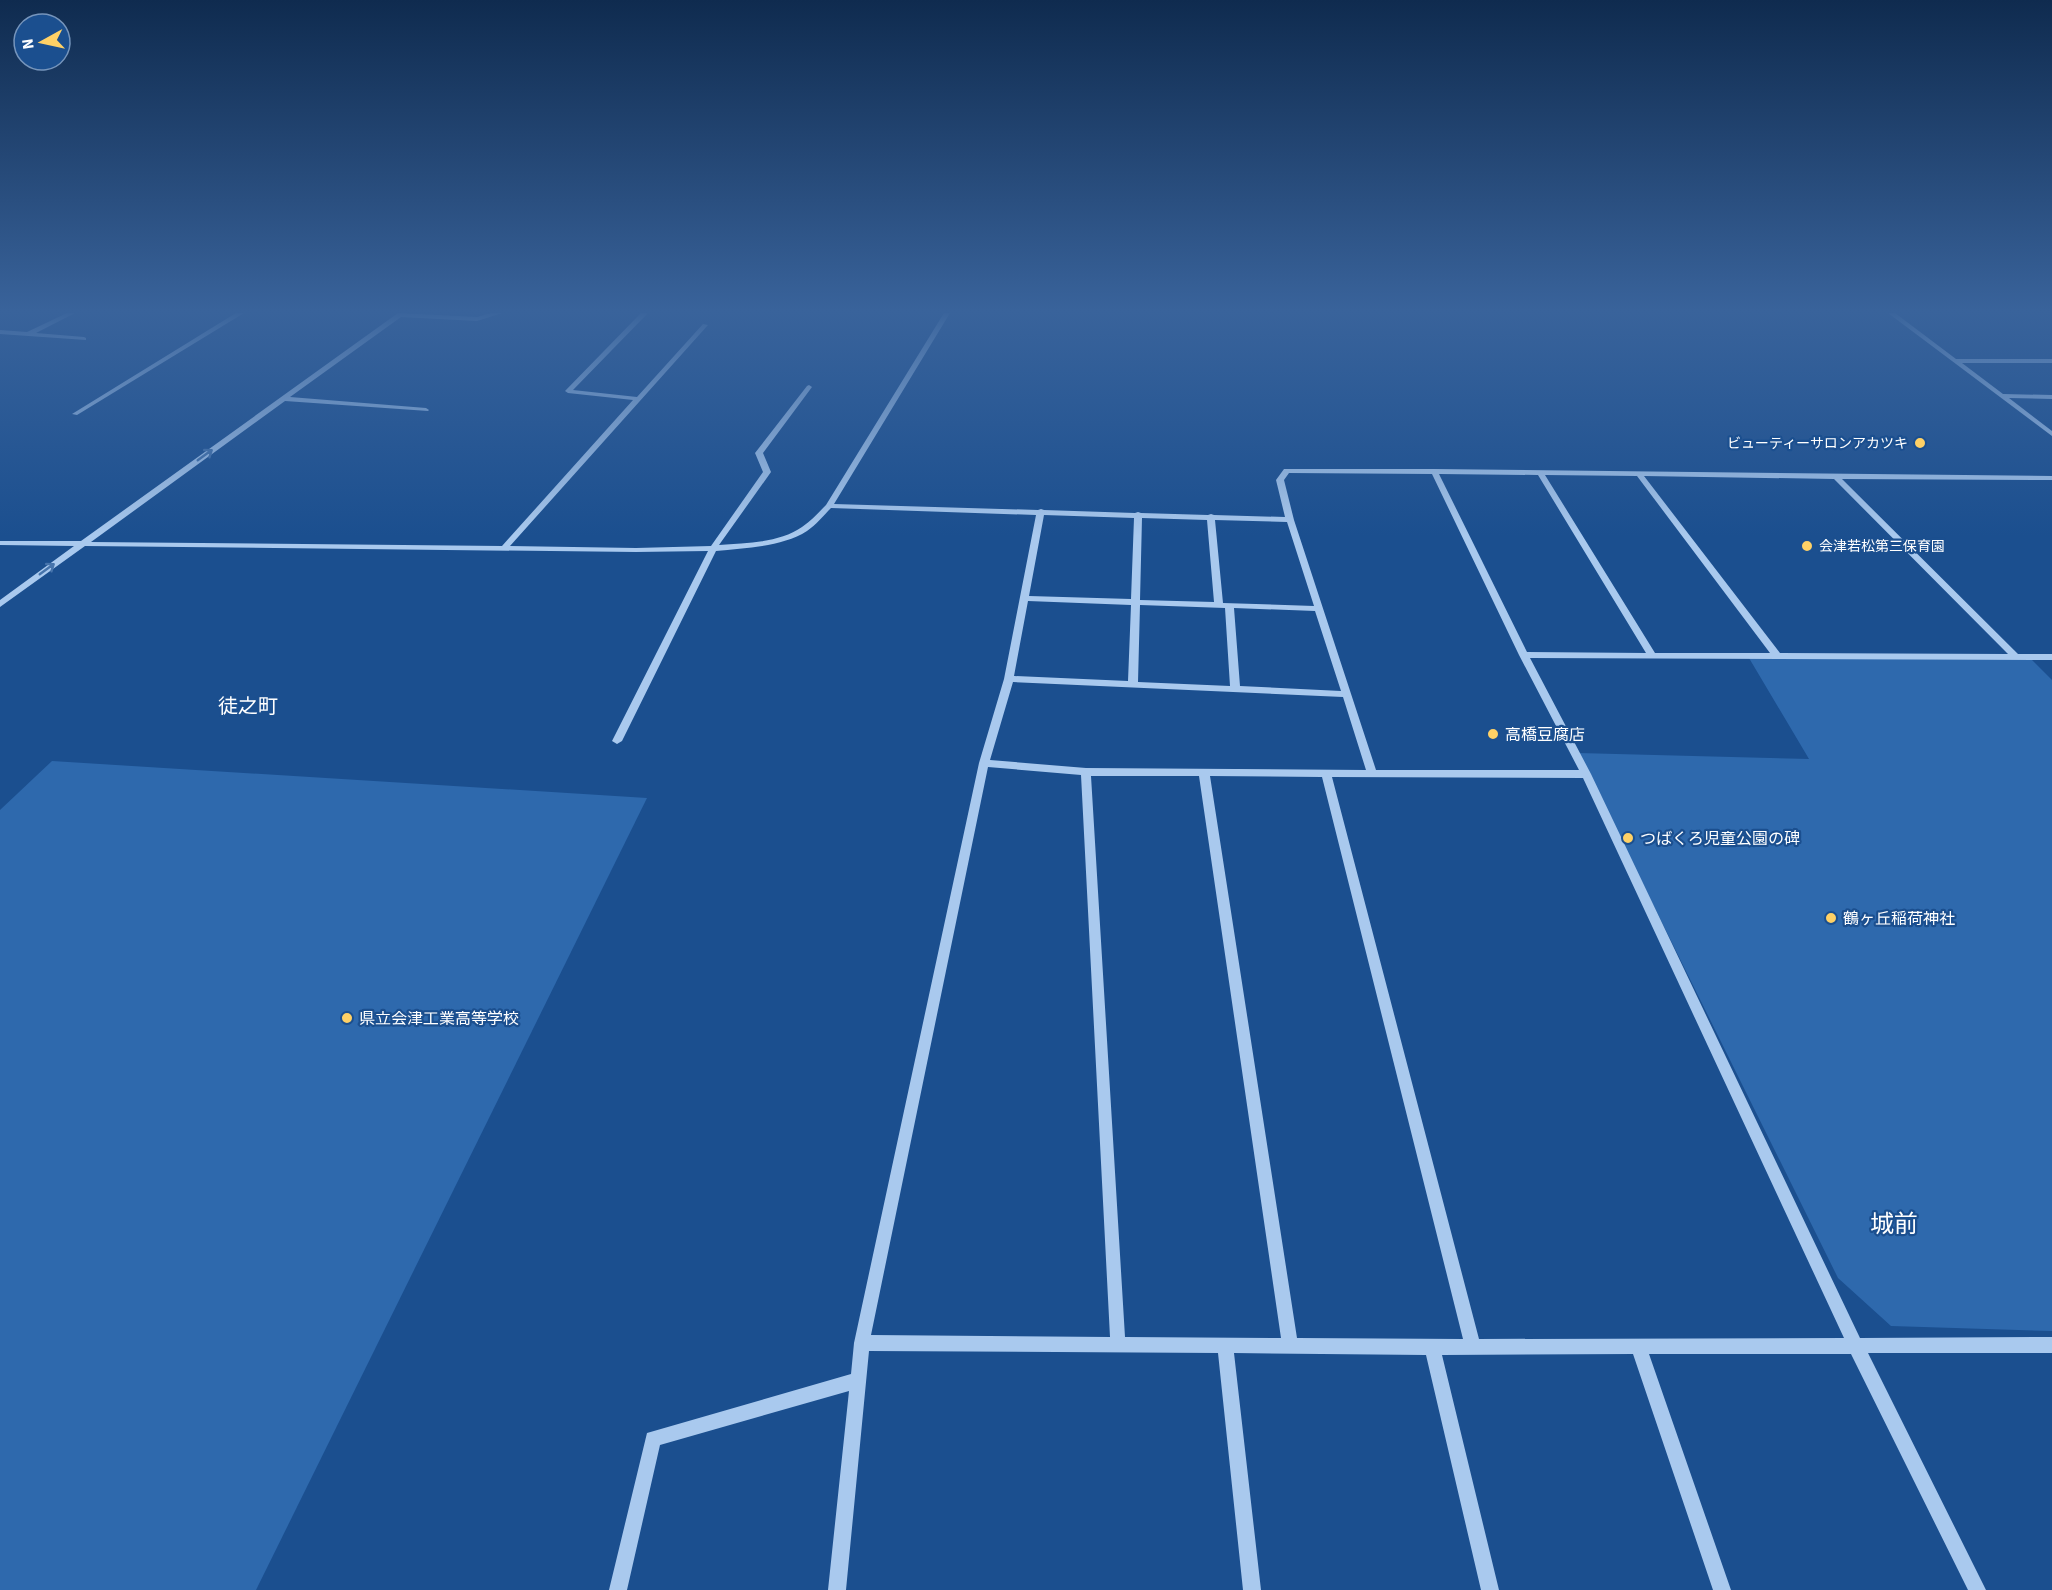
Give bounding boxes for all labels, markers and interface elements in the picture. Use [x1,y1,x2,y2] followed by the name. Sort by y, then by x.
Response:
[12,12,72,72] north arrow
[17,37,40,51] text: N
[1727,434,1908,454] place label: ビューティーサロンアカツキ
[1913,436,1927,450] marker: ビューティーサロンアカツキ
[197,449,213,461] one-way arrow
[1819,537,1945,557] place label: 会津若松第三保育園
[1800,539,1814,553] marker: 会津若松第三保育園
[39,563,55,575] one-way arrow
[218,693,278,721] district label: 徒之町
[1505,724,1585,746] place label: 高橋豆腐店
[1486,727,1500,741] marker: 高橋豆腐店
[1640,828,1800,850] place label: つばくろ児童公園の碑
[1621,831,1635,845] marker: つばくろ児童公園の碑
[1843,908,1955,930] place label: 鶴ヶ丘稲荷神社
[1824,911,1838,925] marker: 鶴ヶ丘稲荷神社
[359,1008,519,1030] place label: 県立会津工業高等学校
[340,1011,354,1025] marker: 県立会津工業高等学校
[1870,1207,1918,1242] district label: 城前

